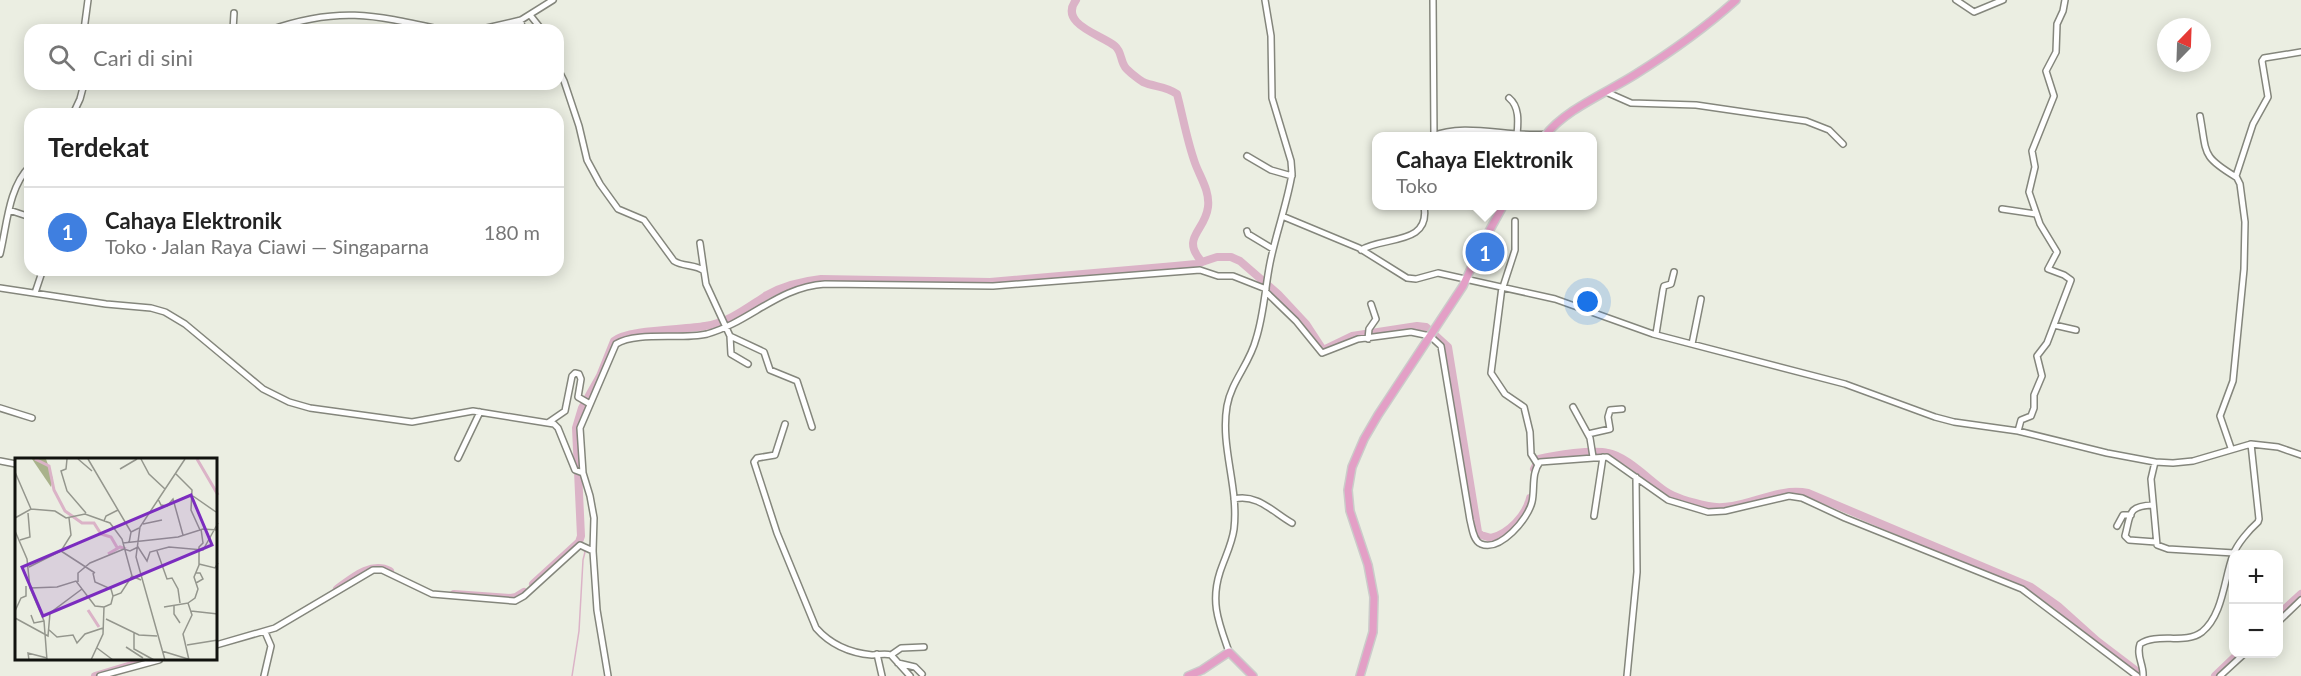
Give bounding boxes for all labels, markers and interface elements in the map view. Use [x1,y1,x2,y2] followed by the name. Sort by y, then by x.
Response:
[2157,18,2211,72] north arrow
[24,24,564,90] search box
[45,41,78,74] icon: search
[93,44,193,71] text: Cari di sini
[48,131,149,163] text: Terdekat
[1372,132,1597,210] popup
[1396,146,1573,173] text: Cahaya Elektronik
[1396,173,1438,197] text: Toko
[105,207,282,234] text: Cahaya Elektronik
[62,220,73,244] text: 1
[484,220,540,244] text: 180 m
[1466,230,1504,274] pin: 1
[105,234,429,258] text: Toko · Jalan Raya Ciawi — Singaparna
[1573,287,1602,316] your location
[15,458,218,661] inset map
[2229,550,2283,658] map controls
[2229,550,2283,604] button: +
[2229,604,2283,658] button: −

